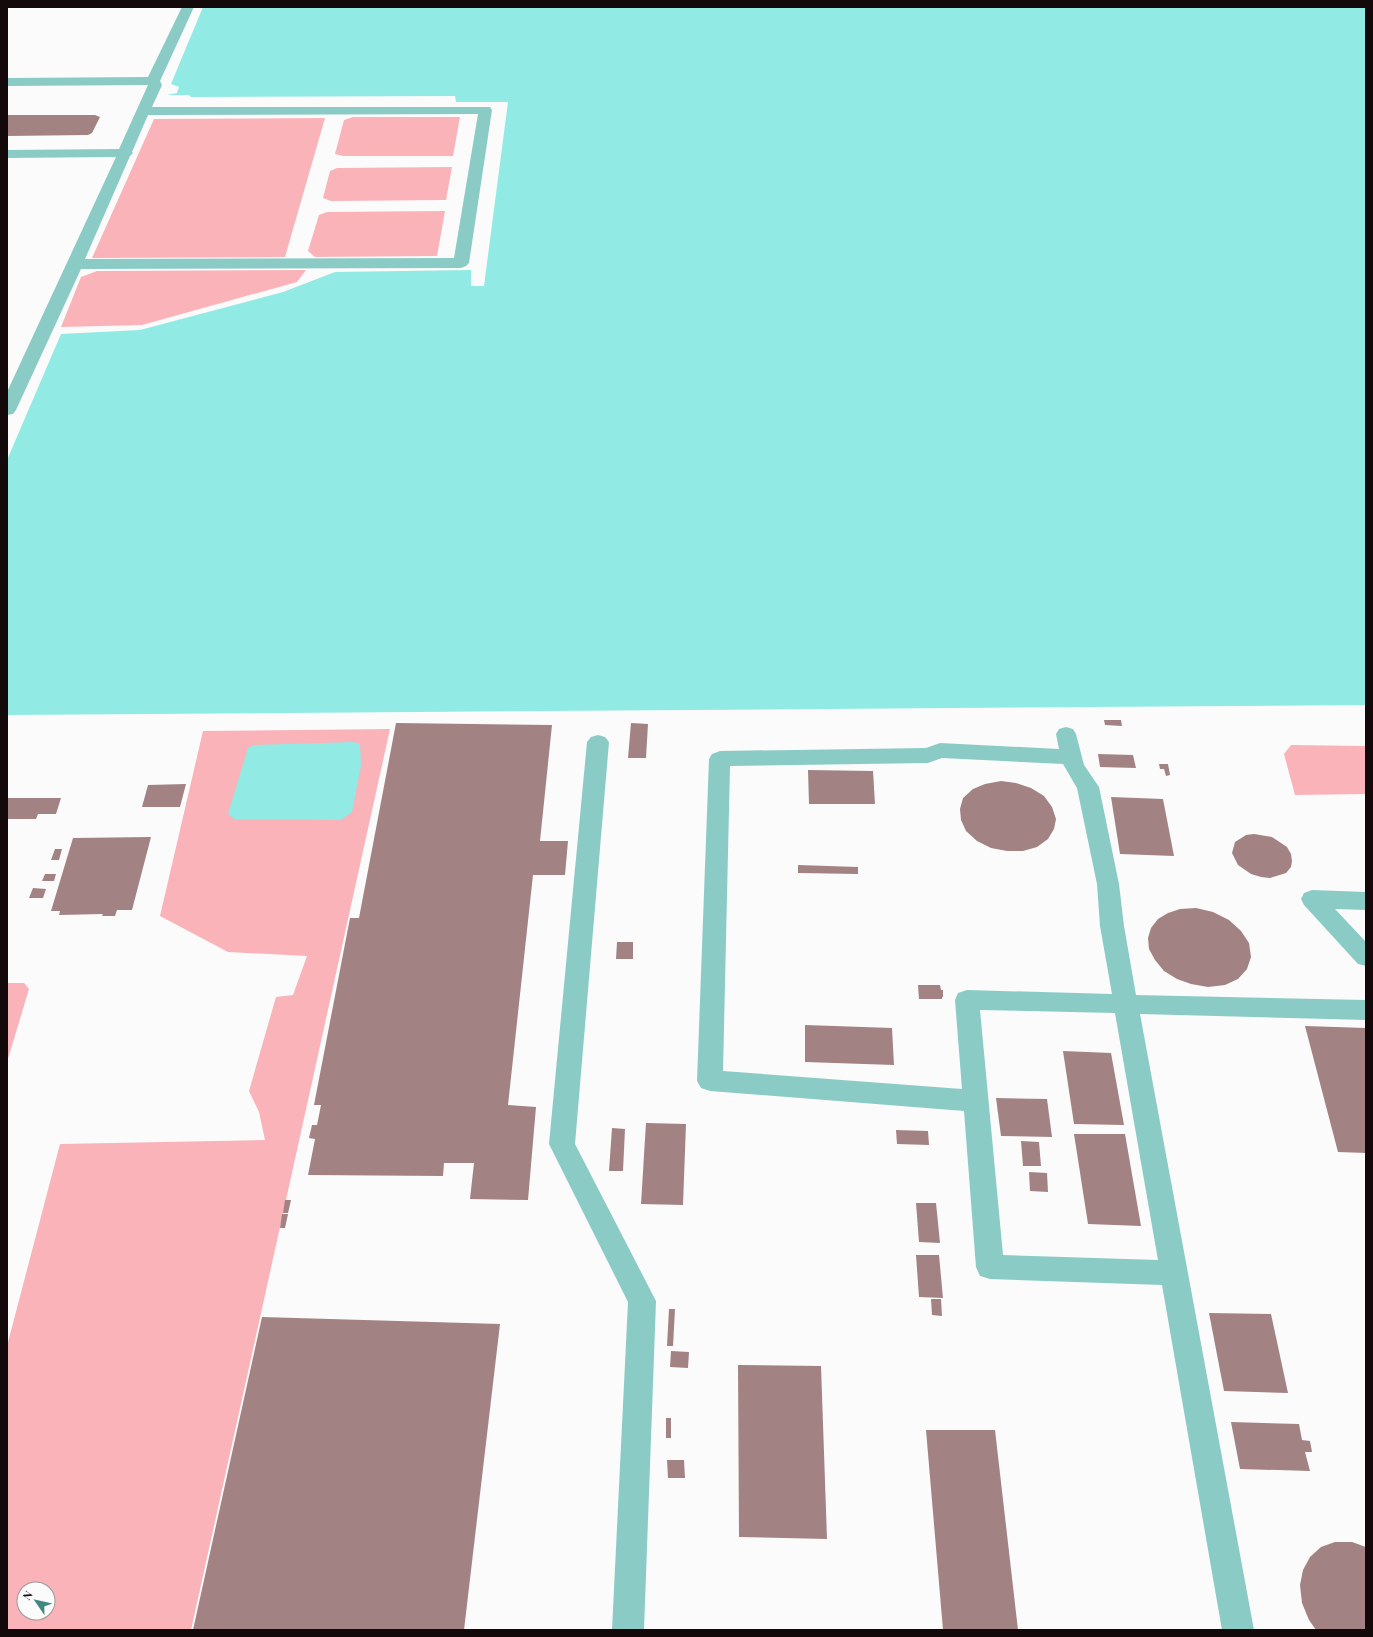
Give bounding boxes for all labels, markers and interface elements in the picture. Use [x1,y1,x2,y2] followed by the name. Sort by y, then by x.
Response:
[16,1581,56,1621] north arrow
[19,1588,36,1603] text: N

